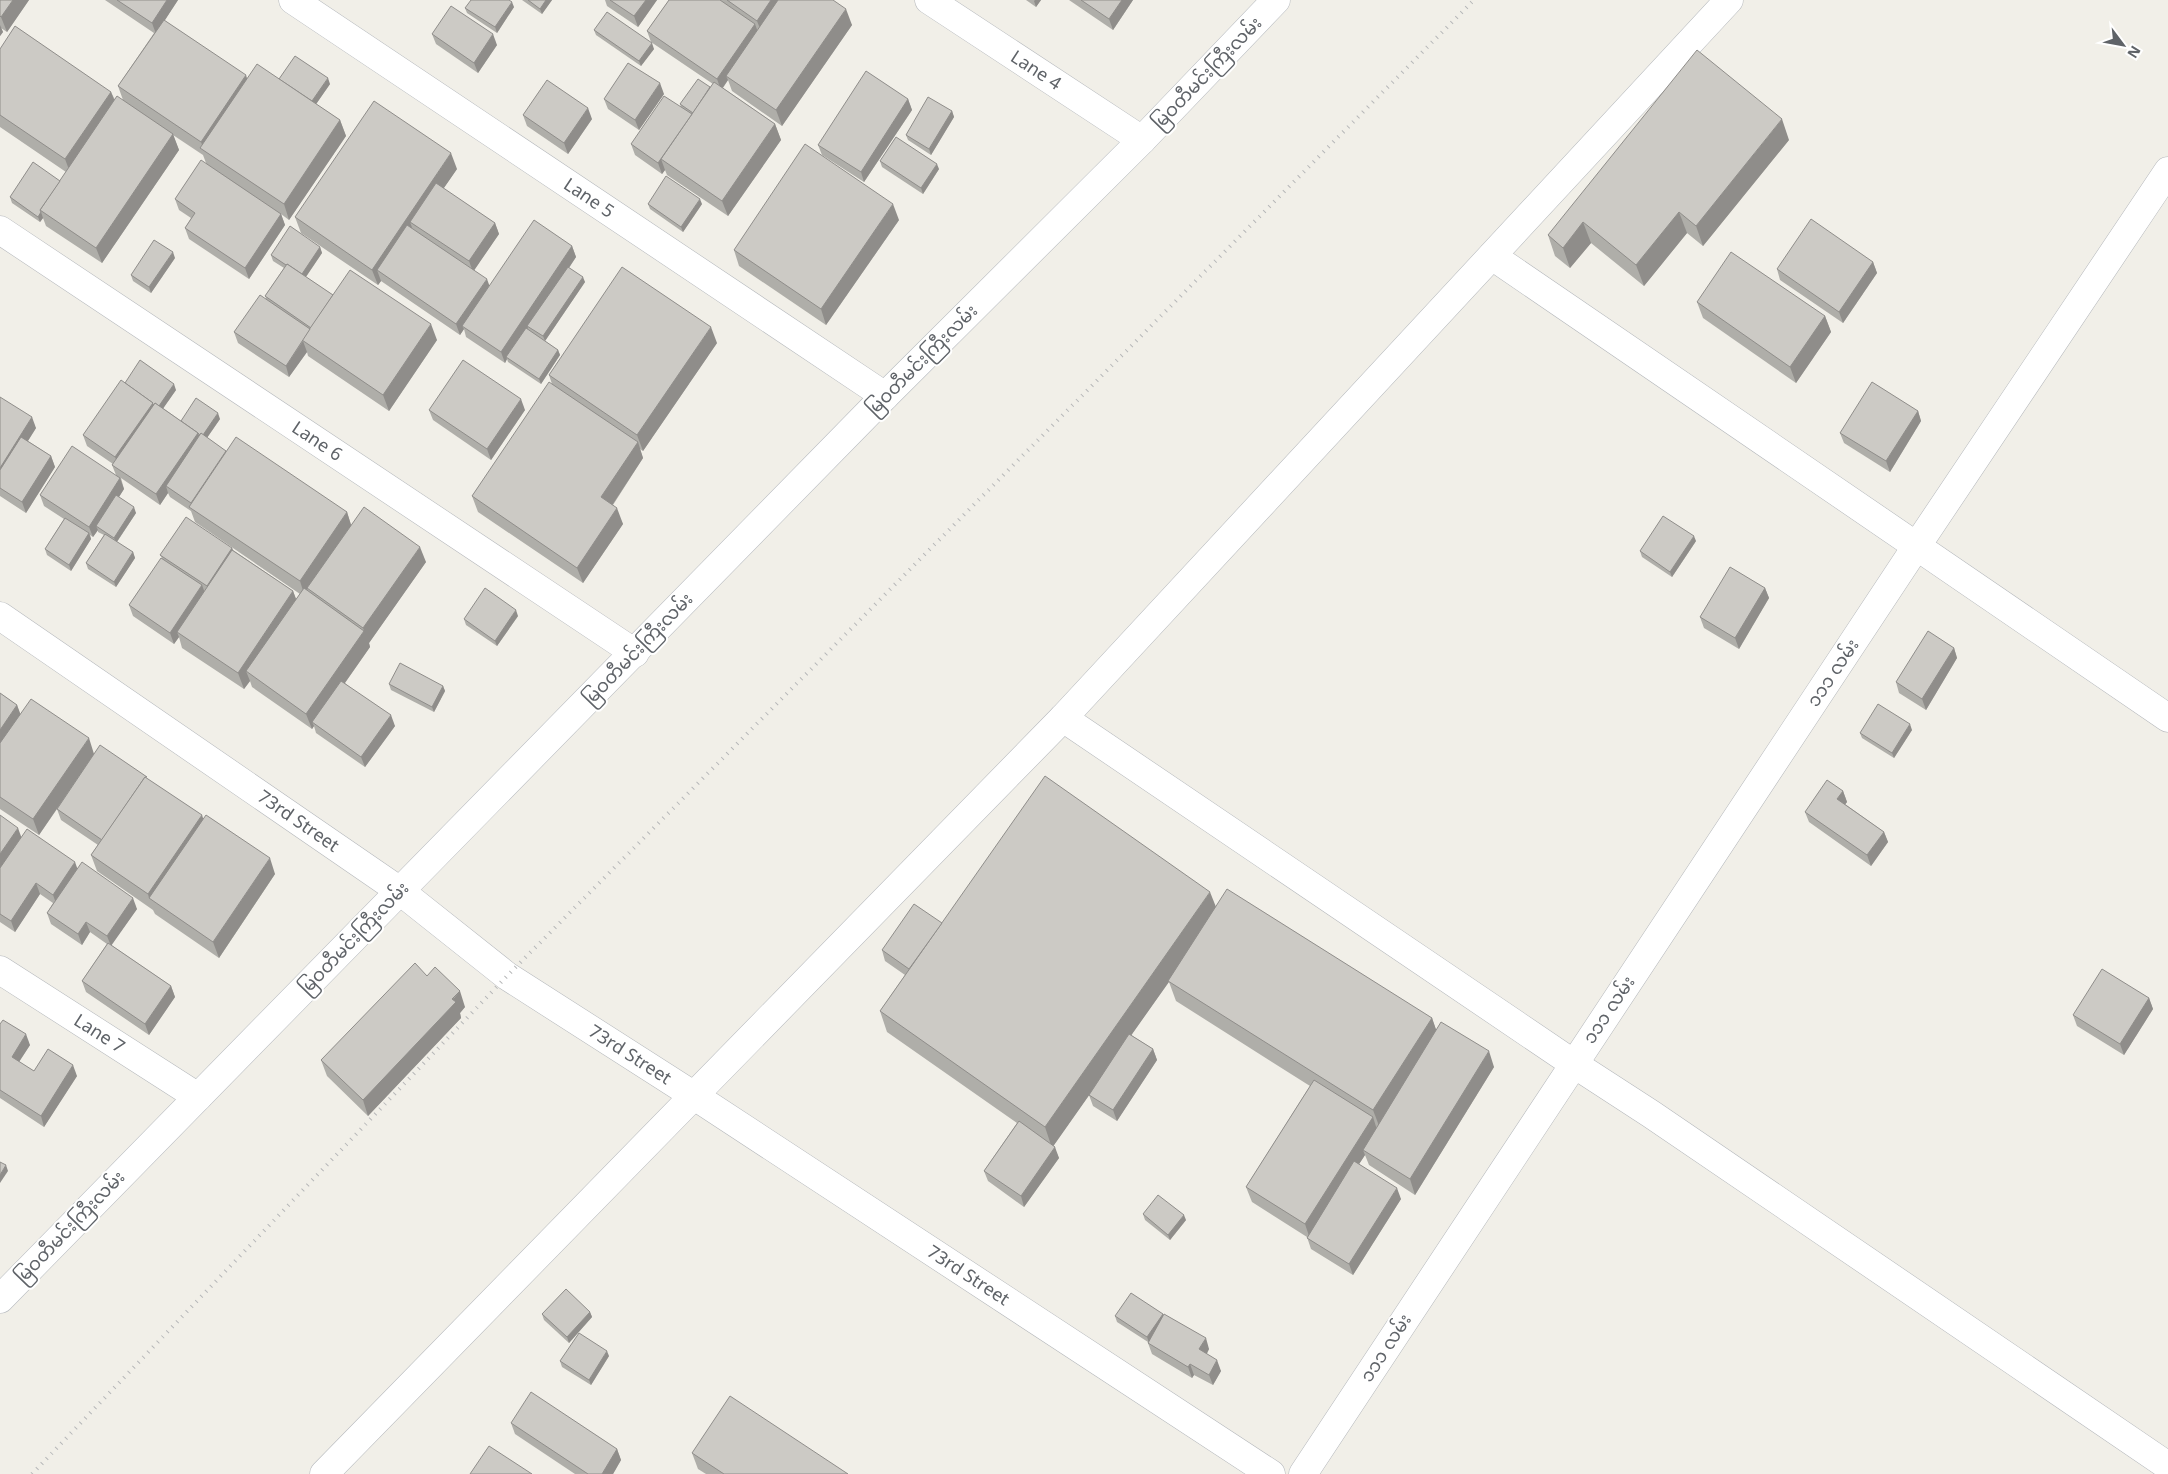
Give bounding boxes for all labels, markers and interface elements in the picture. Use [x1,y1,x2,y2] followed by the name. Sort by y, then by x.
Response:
[1146,10,1269,137] street label: မြဝတီမင်းကြီးလမ်း
[2098,20,2148,70] north arrow
[2123,42,2146,62] text: N
[1007,44,1066,95] street label: Lane 4
[560,172,619,223] street label: Lane 5
[860,298,985,423] street label: မြဝတီမင်းကြီးလမ်း
[288,415,348,466] street label: Lane 6
[577,586,700,713] street label: မြဝတီမင်းကြီးလမ်း
[1801,634,1864,711] street label: ၁၁၁ လမ်း
[253,784,345,857] street label: 73rd Street
[293,875,416,1002] street label: မြဝတီမင်းကြီးလမ်း
[1577,971,1640,1048] street label: ၁၁၁ လမ်း
[70,1008,130,1058] street label: Lane 7
[585,1018,677,1089] street label: 73rd Street
[9,1164,132,1291] street label: မြဝတီမင်းကြီးလမ်း
[923,1239,1015,1311] street label: 73rd Street
[1354,1309,1416,1386] street label: ၁၁၁ လမ်း

